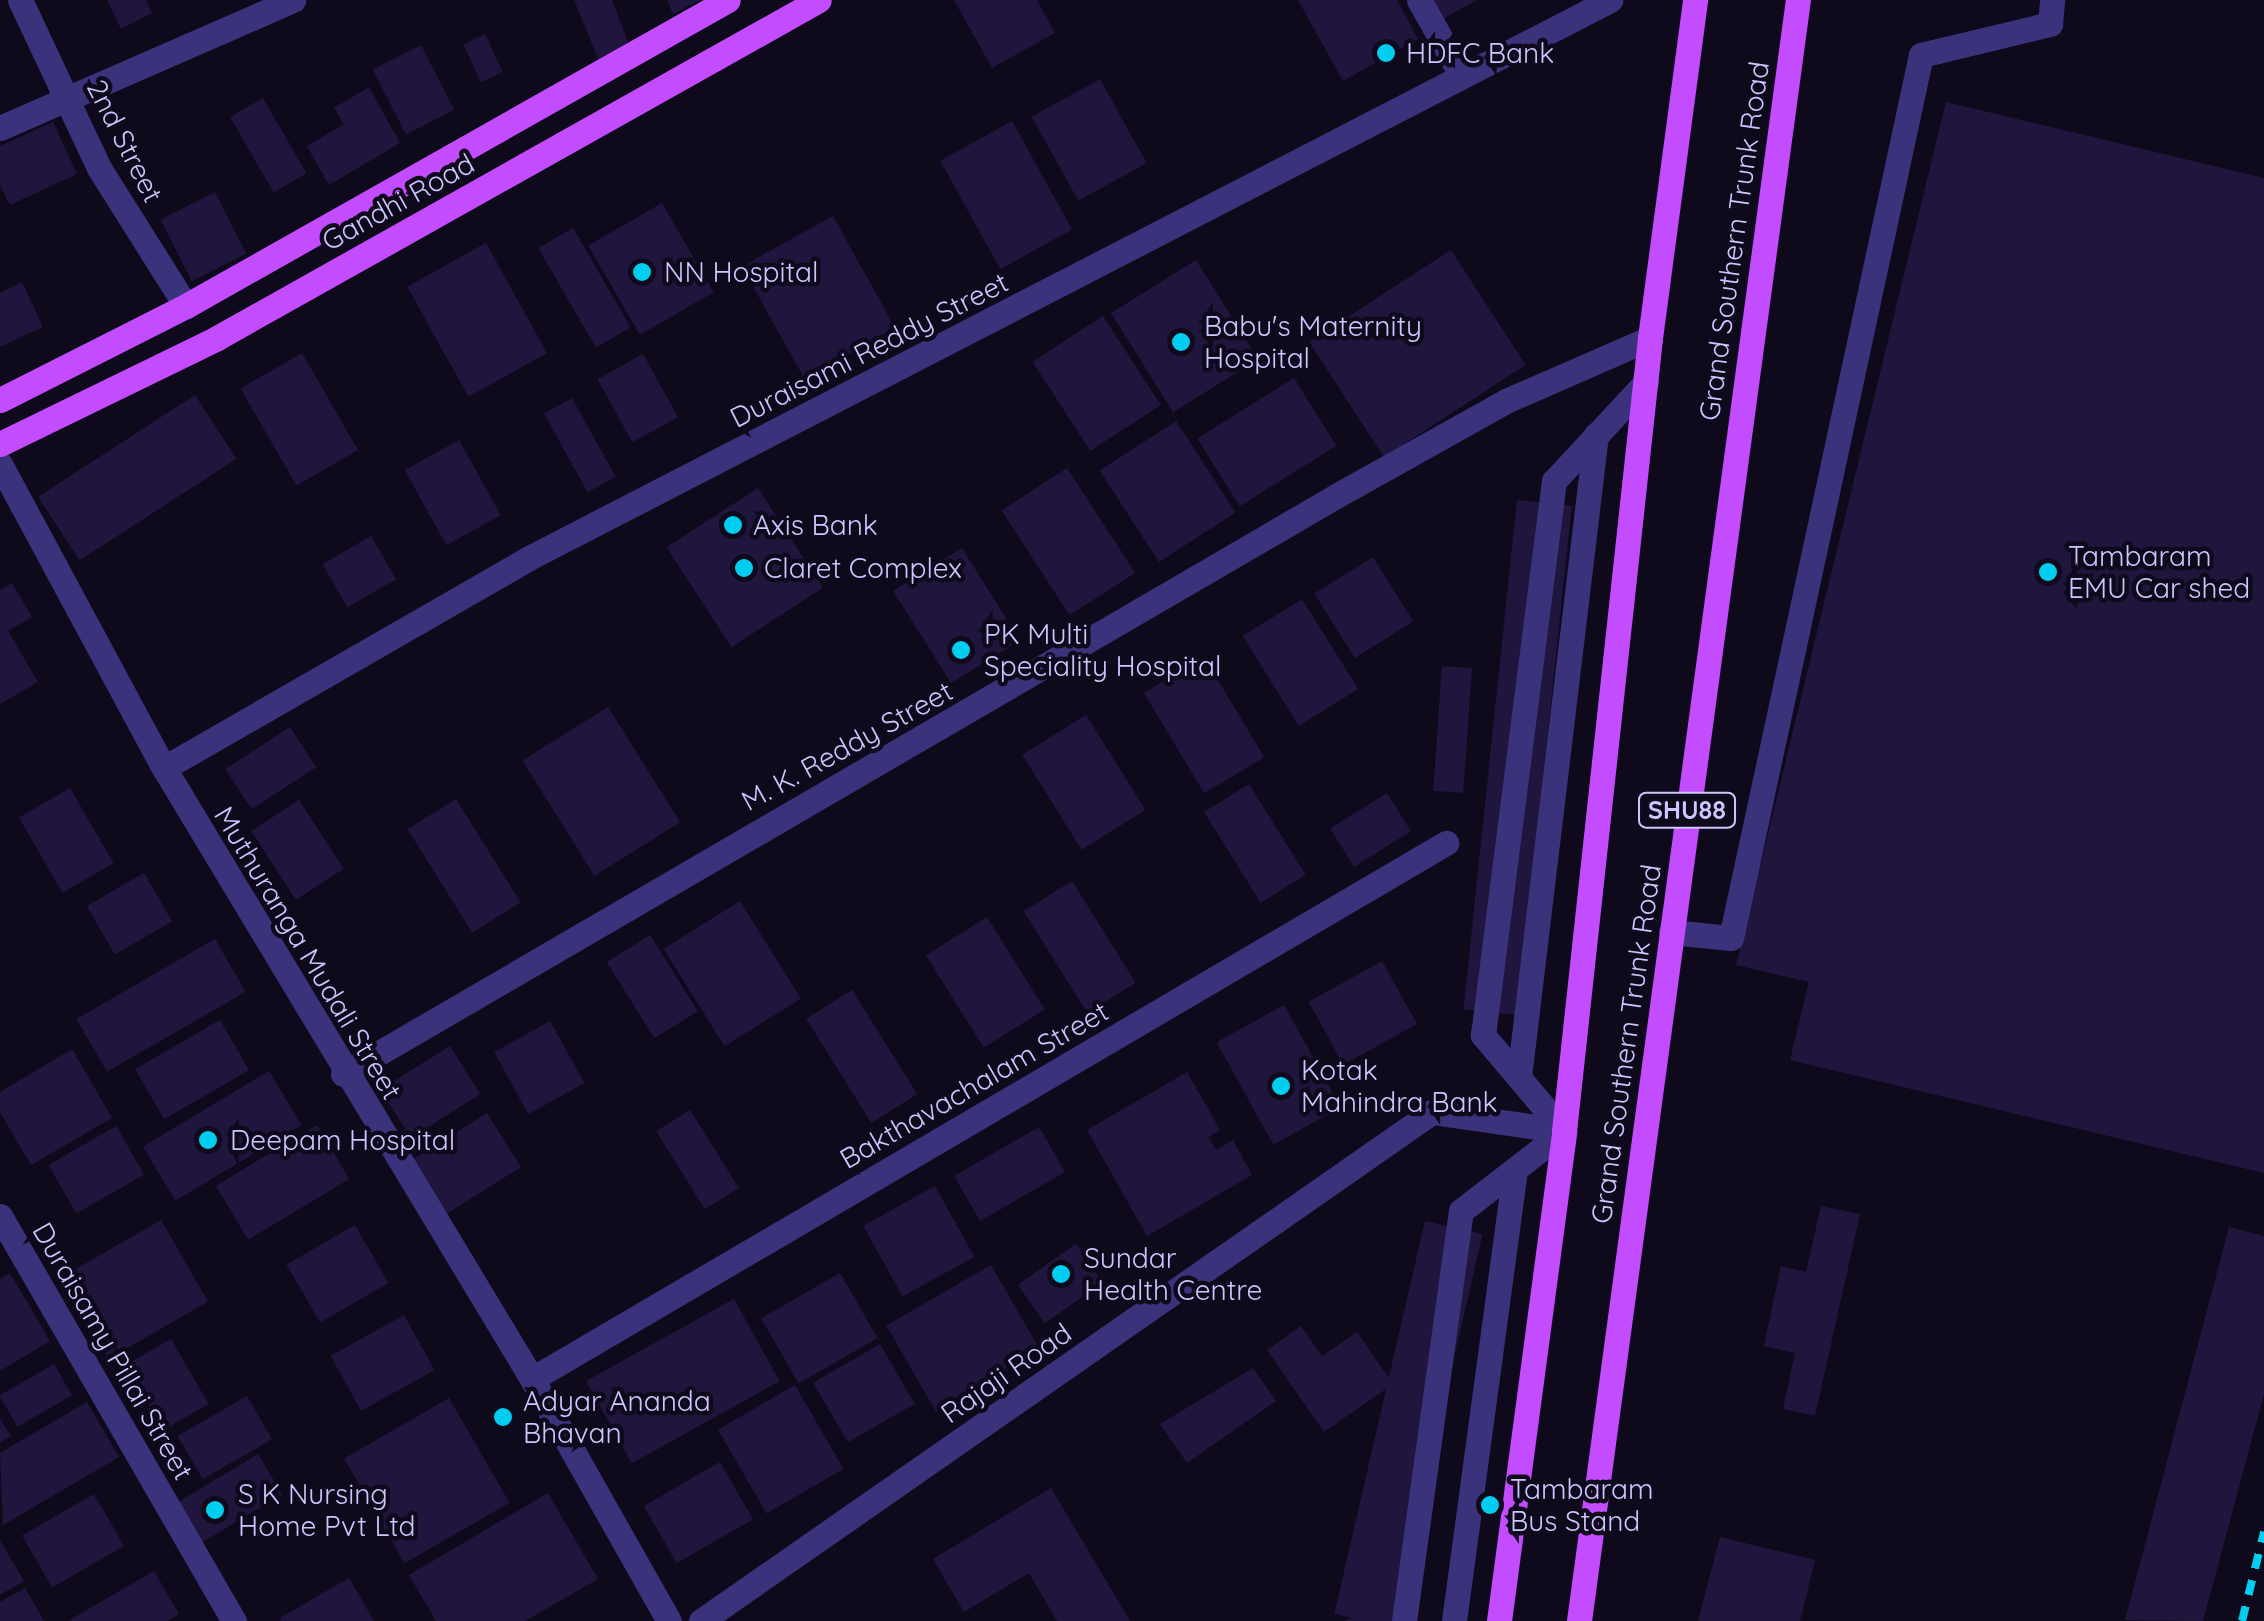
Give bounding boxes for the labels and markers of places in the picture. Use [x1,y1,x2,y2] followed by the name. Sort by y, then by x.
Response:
[1406,36,1554,70] place label: HDFC Bank
[1375,42,1397,64] marker: HDFC Bank
[664,255,818,289] place label: NN Hospital
[629,259,655,285] marker: NN Hospital
[1204,309,1422,375] place label: Babu's Maternity Hospital
[1168,329,1194,355] marker: Babu's Maternity Hospital
[753,508,878,542] place label: Axis Bank
[722,514,744,536] marker: Axis Bank
[2068,539,2250,605] place label: Tambaram EMU Car shed
[764,551,962,585] place label: Claret Complex
[733,557,755,579] marker: Claret Complex
[2037,561,2059,583] marker: Tambaram EMU Car shed
[984,617,1222,683] place label: PK Multi Speciality Hospital
[948,637,974,663] marker: PK Multi Speciality Hospital
[1301,1053,1498,1119] place label: Kotak Mahindra Bank
[1270,1075,1292,1097] marker: Kotak Mahindra Bank
[230,1123,455,1157] place label: Deepam Hospital
[195,1127,221,1153] marker: Deepam Hospital
[1084,1241,1262,1307] place label: Sundar Health Centre
[1048,1261,1074,1287] marker: Sundar Health Centre
[523,1384,711,1450] place label: Adyar Ananda Bhavan
[492,1406,514,1428] marker: Adyar Ananda Bhavan
[1510,1472,1653,1538] place label: Tambaram Bus Stand
[238,1477,415,1543] place label: S K Nursing Home Pvt Ltd
[1479,1494,1501,1516] marker: Tambaram Bus Stand
[202,1497,228,1523] marker: S K Nursing Home Pvt Ltd

